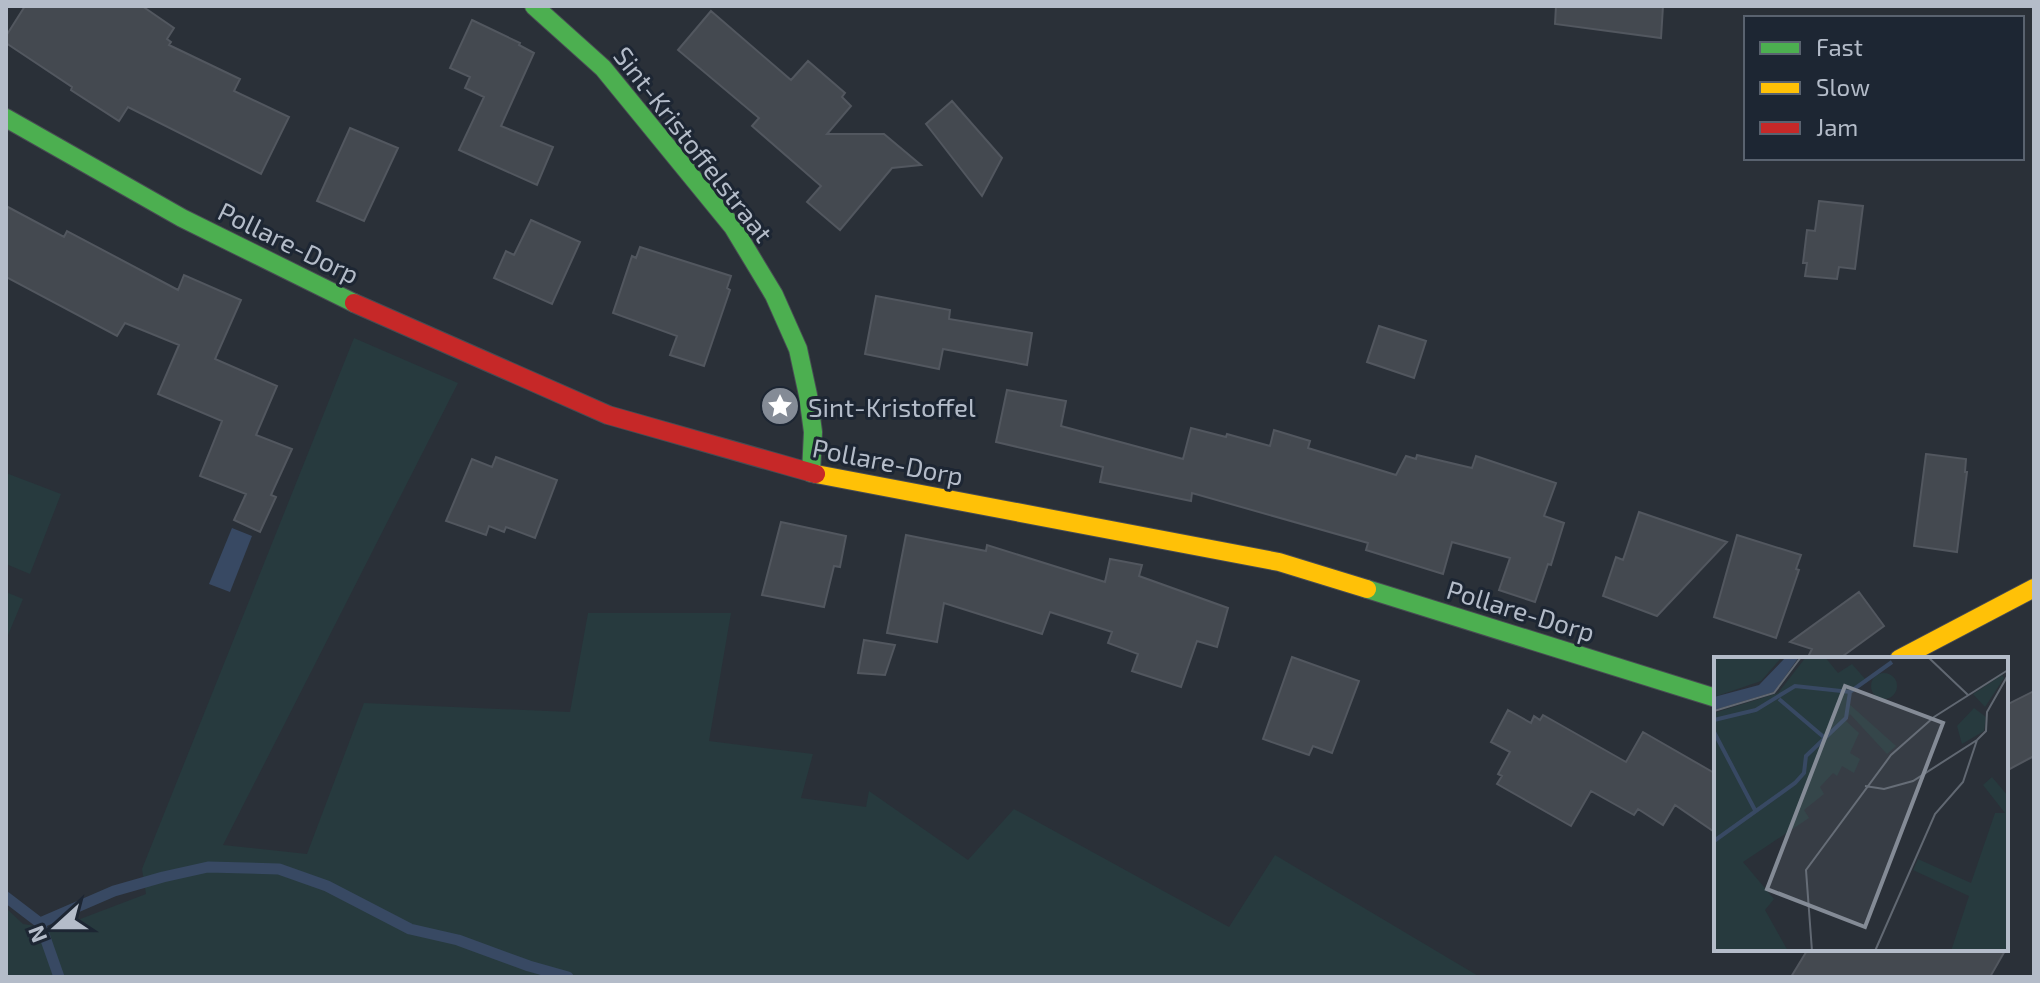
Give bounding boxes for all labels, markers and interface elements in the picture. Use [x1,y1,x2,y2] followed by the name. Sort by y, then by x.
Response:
[1744,16,2024,160] legend
[1816,32,1863,61] text: Fast
[608,40,780,248] street label: Sint-Kristoffelstraat
[1816,72,1870,101] text: Slow
[1816,112,1858,141] text: Jam
[213,195,365,289] street label: Pollare-Dorp
[759,385,801,427] place icon: Sint-Kristoffel
[808,391,976,422] place label: Sint-Kristoffel
[810,431,966,491] street label: Pollare-Dorp
[1443,573,1599,647] street label: Pollare-Dorp
[1714,657,2008,951] inset map
[16,887,96,967] north arrow
[21,922,51,947] text: N

